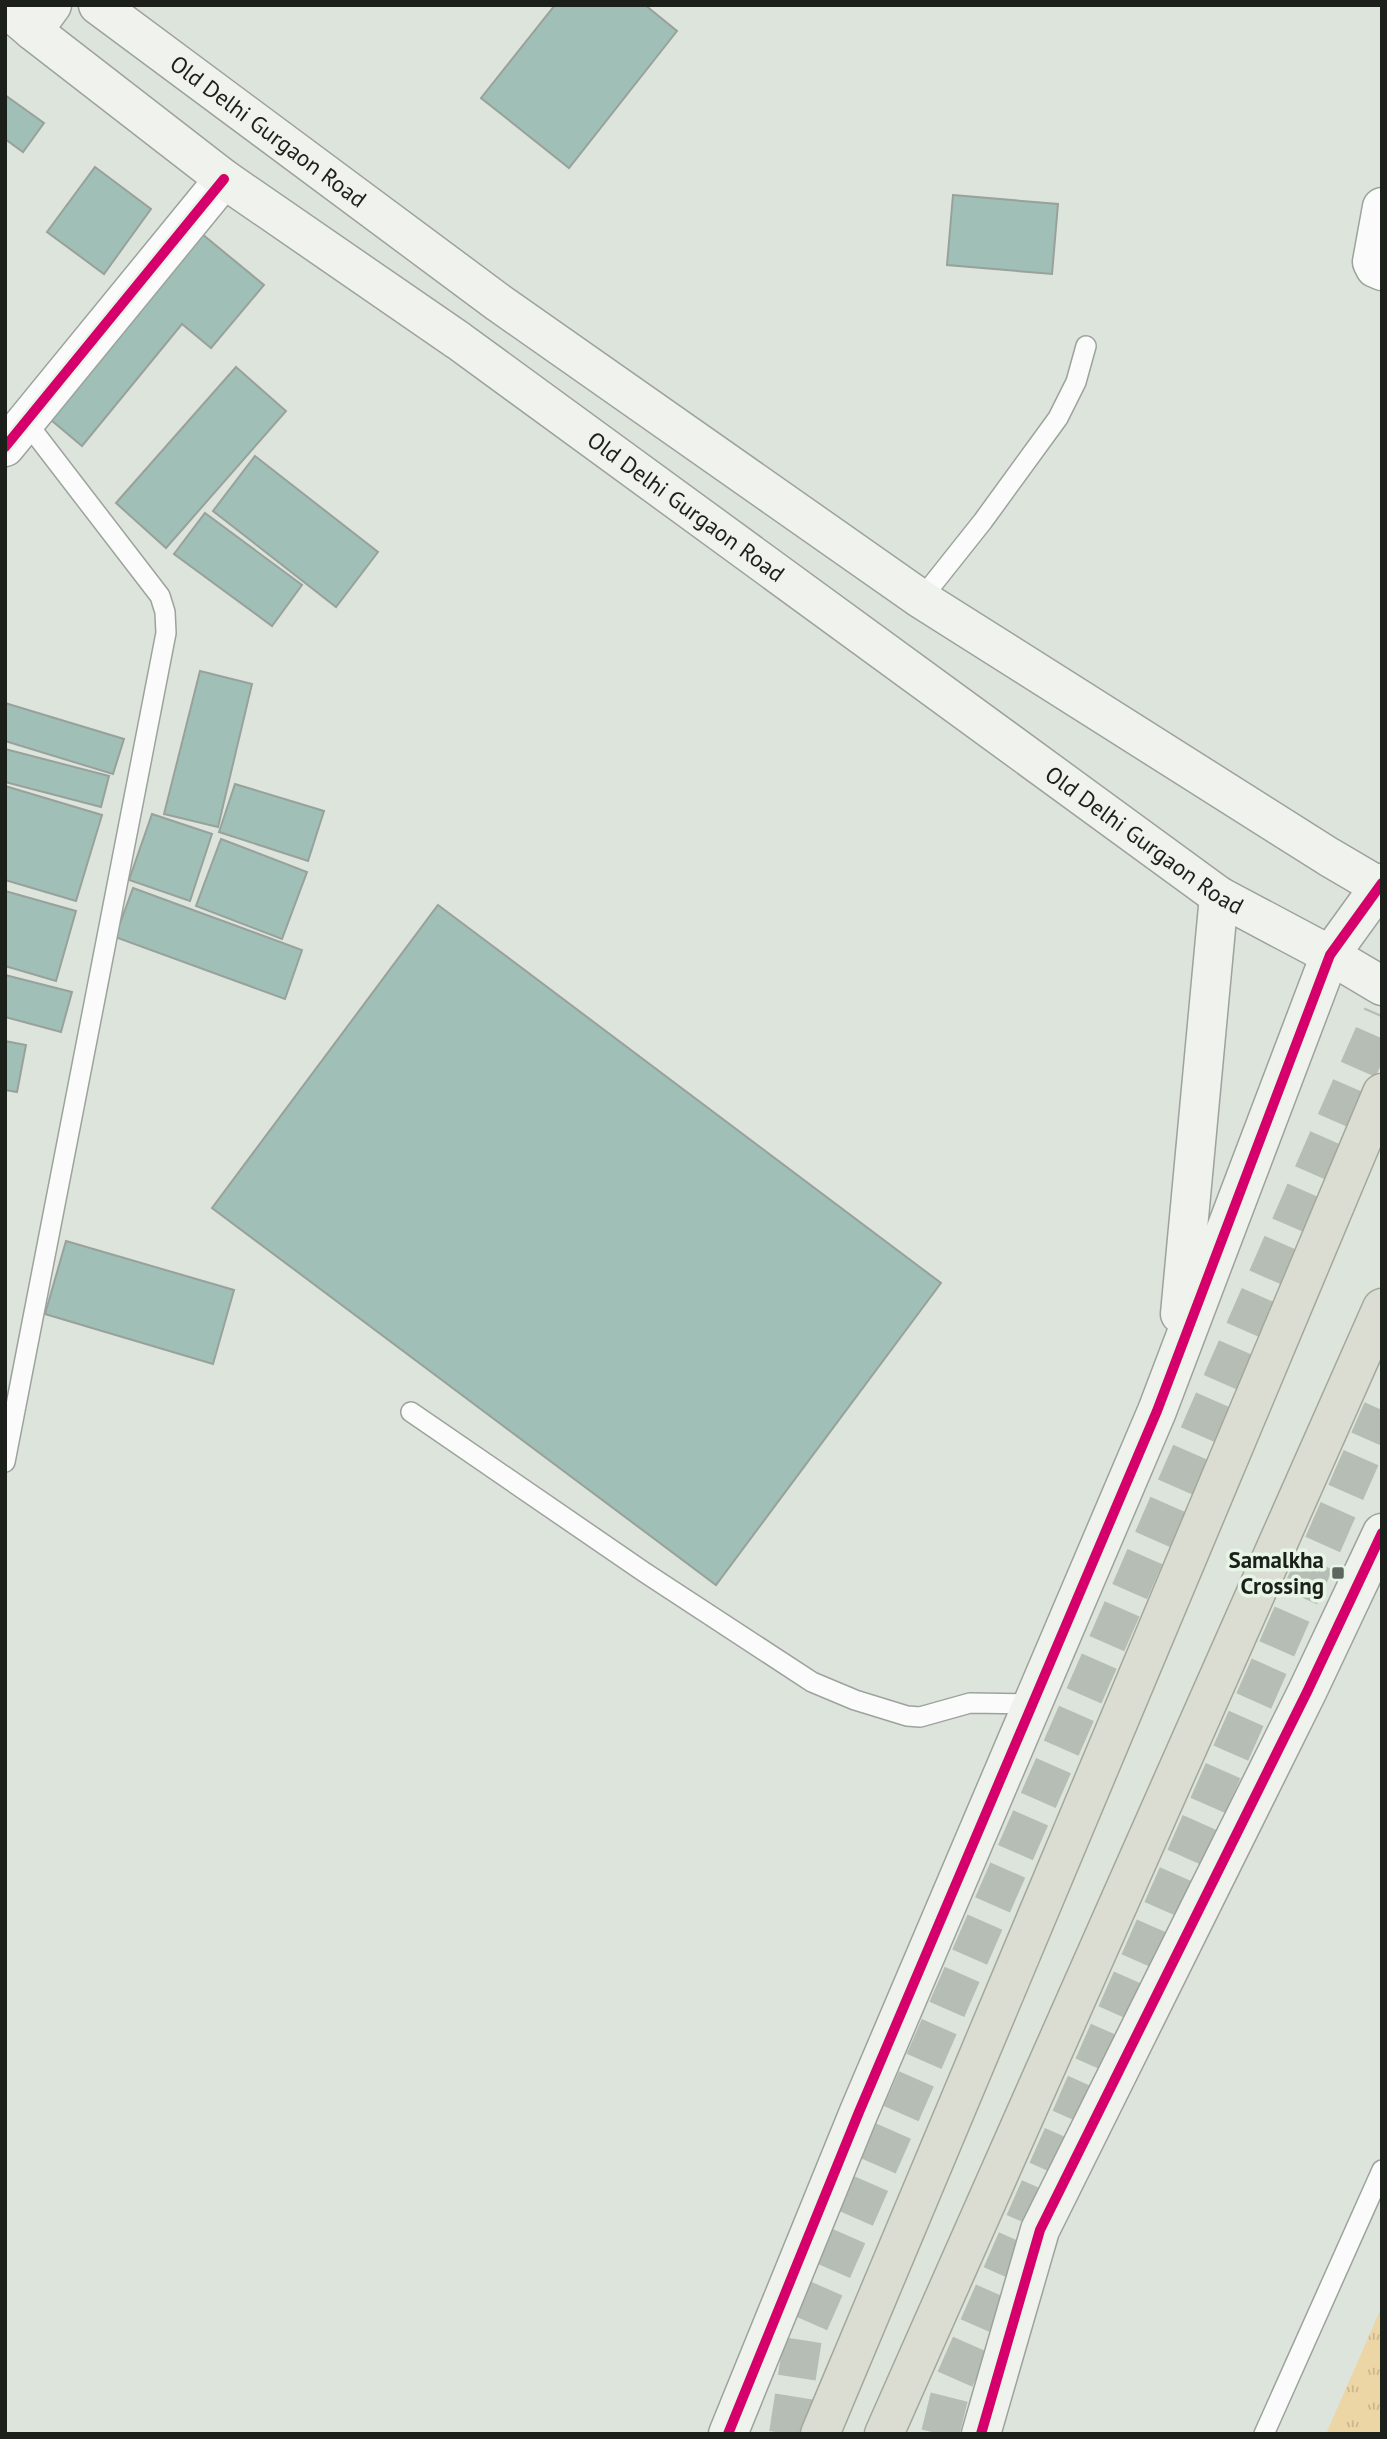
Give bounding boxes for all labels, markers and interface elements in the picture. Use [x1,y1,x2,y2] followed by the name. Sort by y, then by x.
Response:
[165,49,372,213] street label: Old Delhi Gurgaon Road
[582,425,791,588] street label: Old Delhi Gurgaon Road
[1040,759,1249,920] street label: Old Delhi Gurgaon Road
[1228,1545,1324,1600] place label: Samalkha Crossing
[1330,1565,1346,1581] marker: Samalkha Crossing

